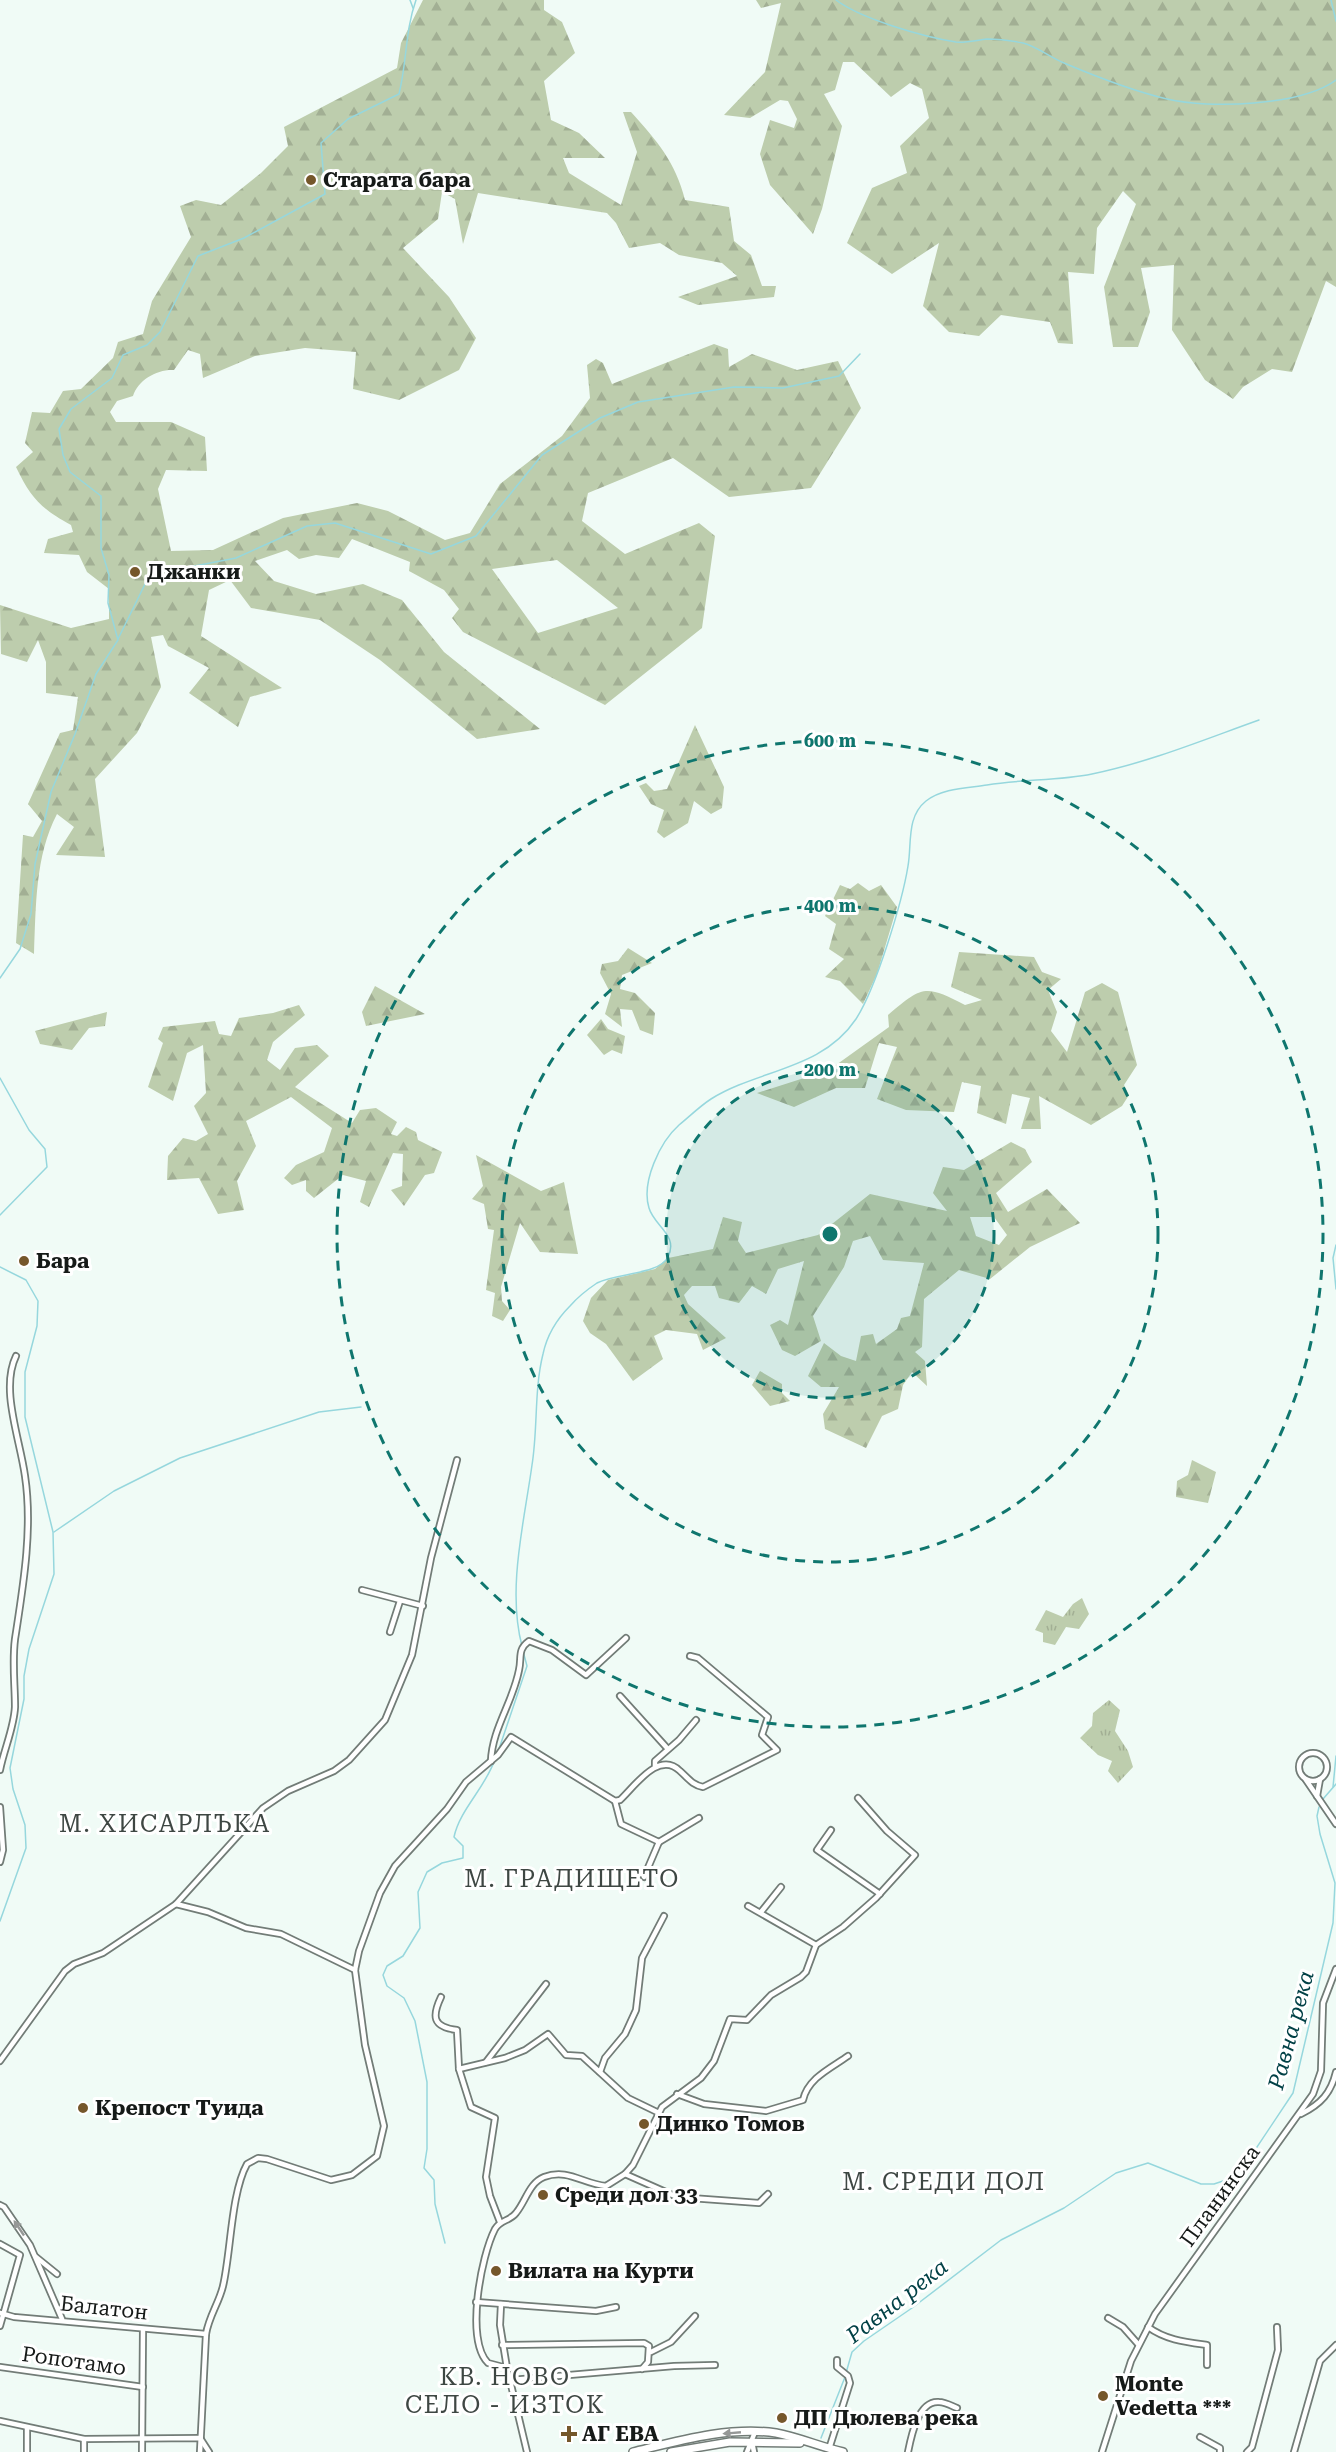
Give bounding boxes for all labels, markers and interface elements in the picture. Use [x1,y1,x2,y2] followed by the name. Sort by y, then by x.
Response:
[323,168,471,192] place label: Старата бара
[304,173,318,187] marker: Старата бара
[147,560,240,584] place label: Джанки
[128,565,142,579] marker: Джанки
[804,730,857,751] text: 600 m
[804,895,857,916] text: 400 m
[804,1059,857,1080] text: 200 m
[820,1224,840,1244] centre of rings
[36,1249,90,1273] place label: Бара
[17,1254,31,1268] marker: Бара
[59,1810,271,1838] district label: М. ХИСАРЛЪКА
[464,1865,680,1893] district label: М. ГРАДИЩЕТО
[1263,1968,1319,2093] water label: Равна река
[95,2096,264,2120] place label: Крепост Туида
[76,2101,90,2115] marker: Крепост Туида
[656,2112,805,2136] place label: Динко Томов
[637,2117,651,2131] marker: Динко Томов
[1175,2140,1265,2251] street label: Планинска
[842,2168,1046,2196] district label: М. СРЕДИ ДОЛ
[555,2183,698,2207] place label: Среди дол 33
[536,2188,550,2202] marker: Среди дол 33
[13,2221,25,2237] one-way arrow
[841,2254,953,2349] water label: Равна река
[508,2259,694,2283] place label: Вилата на Курти
[489,2264,503,2278] marker: Вилата на Курти
[59,2291,149,2325] street label: Балатон
[20,2342,128,2380] street label: Ропотамо
[405,2363,605,2419] district label: КВ. НОВО СЕЛО - ИЗТОК
[1115,2372,1232,2420] place label: Monte Vedetta ***
[1096,2389,1110,2403] marker: Monte Vedetta ***
[794,2406,979,2430] place label: ДП Дюлева река
[775,2411,789,2425] marker: ДП Дюлева река
[582,2422,659,2446] place label: АГ ЕВА
[560,2425,578,2443] marker: АГ ЕВА
[722,2428,741,2438] one-way arrow

